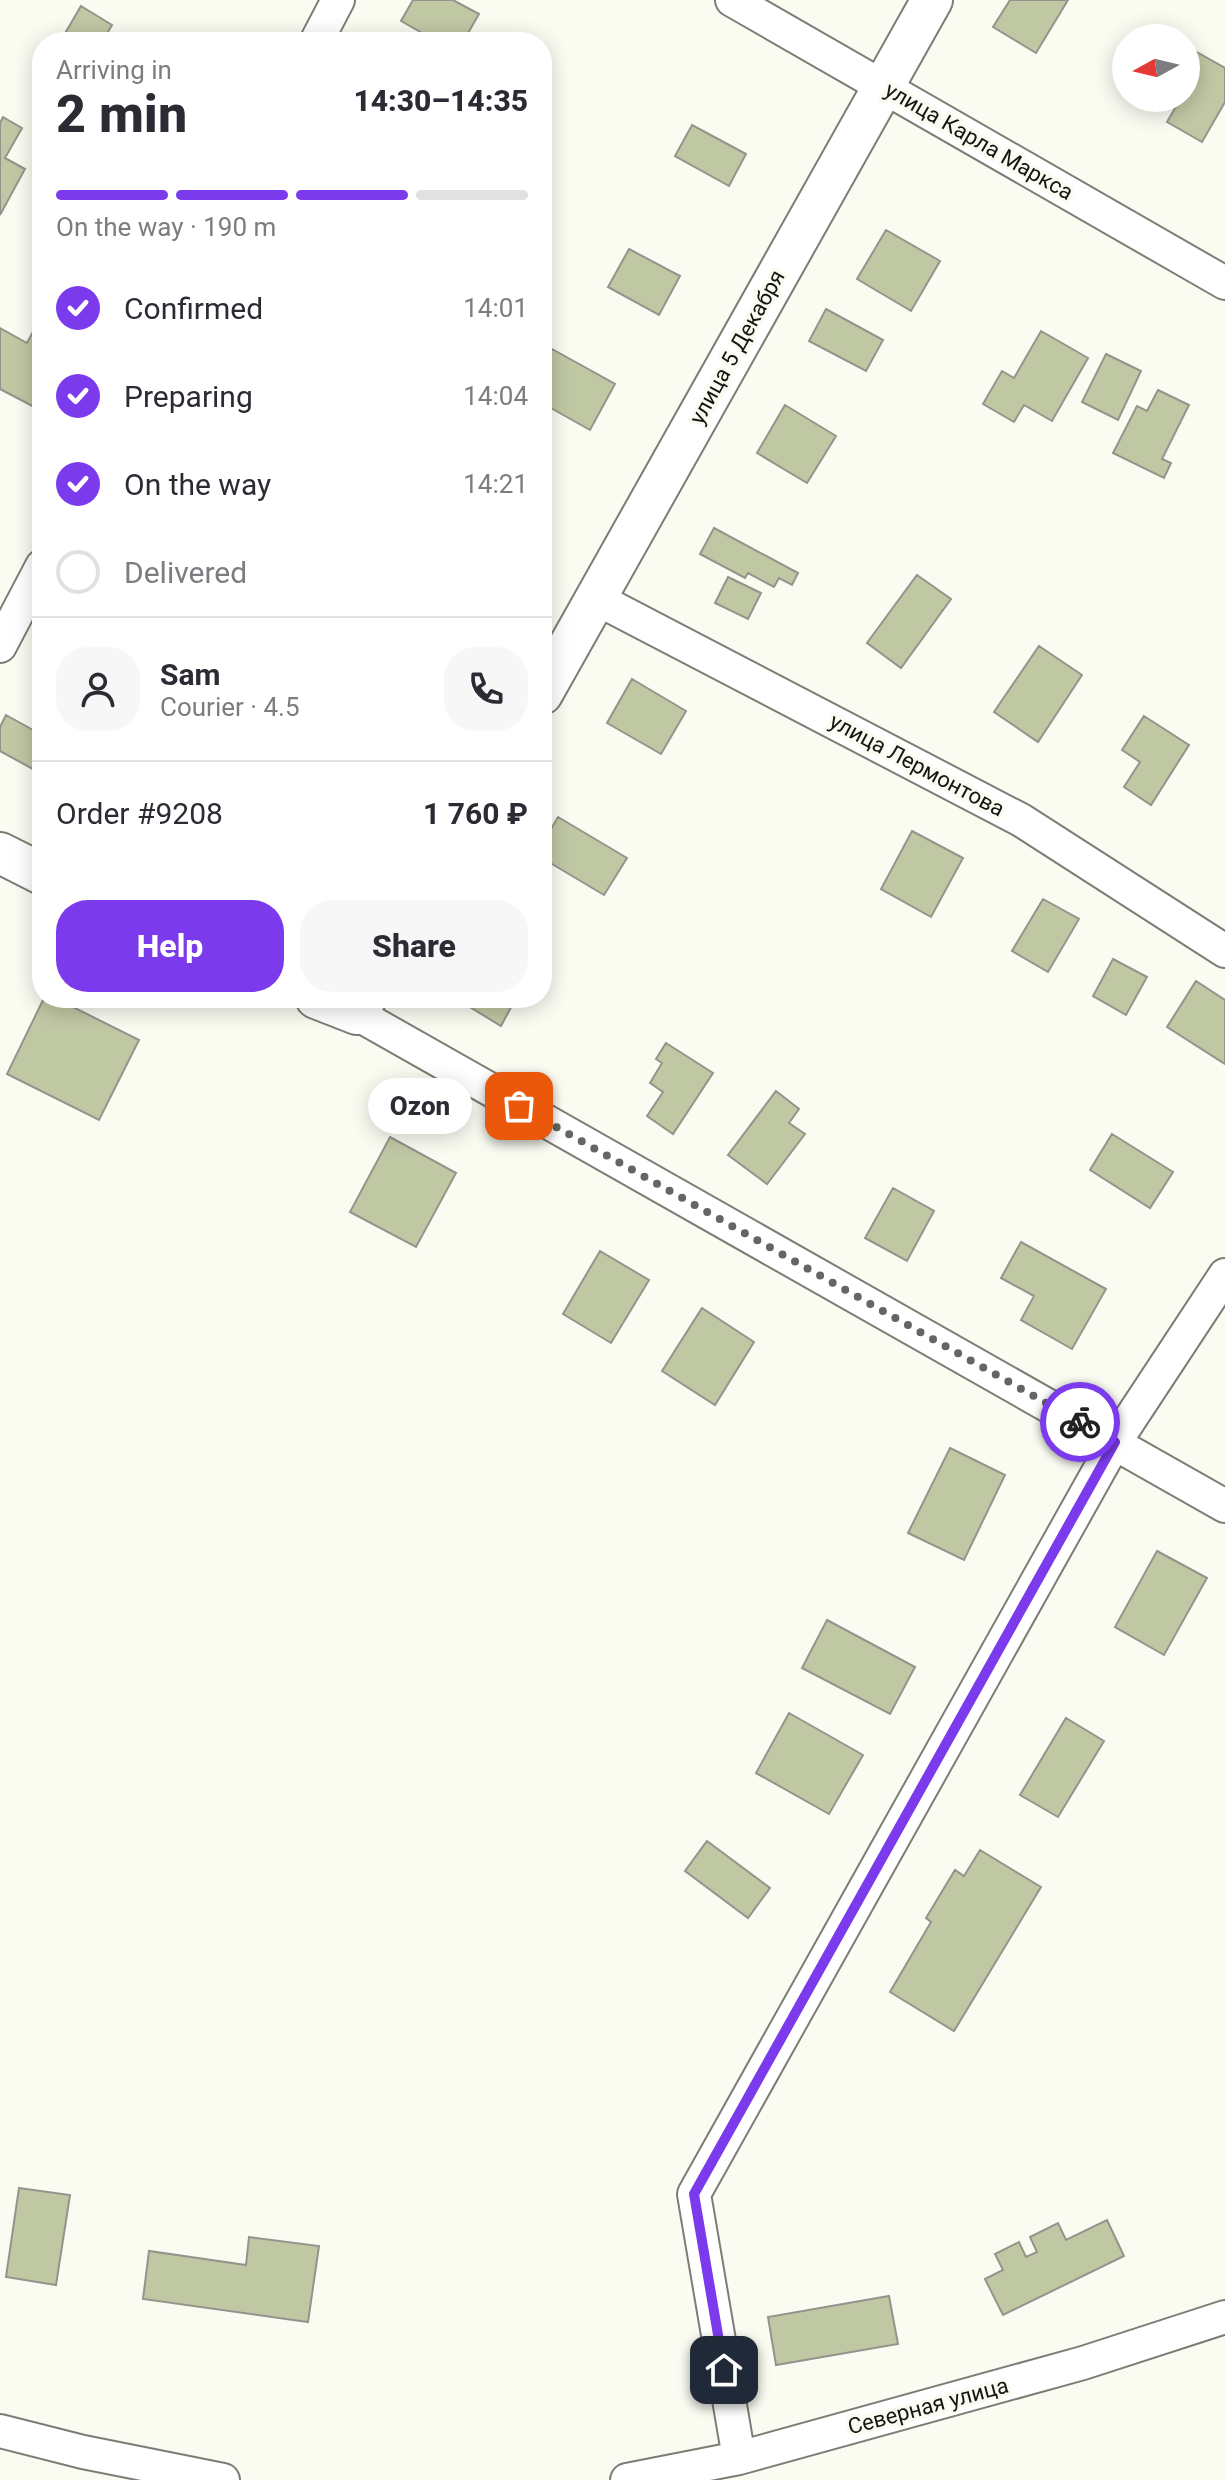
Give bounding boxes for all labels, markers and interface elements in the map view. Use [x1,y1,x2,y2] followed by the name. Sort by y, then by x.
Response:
[1112,24,1200,112] north arrow
[1112,24,1200,112] map controls
[56,55,172,85] text: Arriving in
[881,77,1077,205] street label: улица Карла Маркса
[353,83,528,118] text: 14:30–14:35
[56,84,187,145] text: 2 min
[56,212,276,242] text: On the way · 190 m
[684,266,790,428] street label: улица 5 Декабря
[56,286,100,330] icon: check
[124,291,263,326] text: Confirmed
[463,293,528,323] text: 14:01
[56,374,100,418] icon: check
[124,379,253,414] text: Preparing
[463,381,528,411] text: 14:04
[56,462,100,506] icon: check
[124,467,271,502] text: On the way
[463,469,528,499] text: 14:21
[124,555,247,590] text: Delivered
[56,647,140,731] button: person
[444,647,528,731] button: phone
[160,657,221,692] text: Sam
[160,692,300,722] text: Courier · 4.5
[825,708,1009,822] street label: улица Лермонтова
[56,796,223,831] text: Order #9208
[423,796,528,831] text: 1 760 ₽
[56,900,284,992] button: Help
[300,900,528,992] button: Share
[485,1072,553,1140] pin
[367,1078,471,1134] callout: Ozon
[497,1084,541,1128] icon: bag
[390,1091,450,1121] text: Ozon
[1040,1382,1120,1462] courier
[1058,1400,1102,1444] icon: bike
[690,2336,758,2404] pin
[702,2348,746,2392] icon: home
[845,2373,1011,2439] street label: Северная улица

